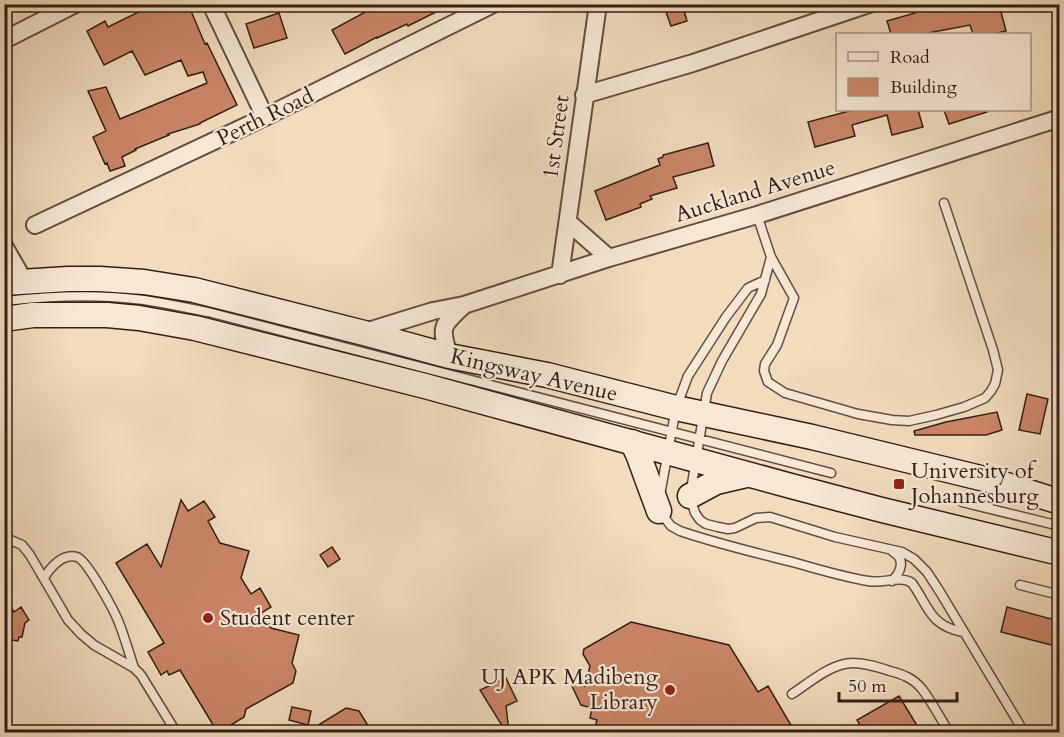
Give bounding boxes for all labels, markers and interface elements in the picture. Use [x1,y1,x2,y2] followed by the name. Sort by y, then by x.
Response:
[836,33,1031,111] legend
[890,45,930,70] text: Road
[890,75,958,100] text: Building
[212,81,319,153] street label: Perth Road
[535,93,577,181] street label: 1st Street
[671,152,839,230] street label: Auckland Avenue
[447,341,621,409] street label: Kingsway Avenue
[908,456,1039,511] place label: University of Johannesburg
[892,477,906,491] marker: University of Johannesburg
[220,603,356,633] place label: Student center
[201,611,215,625] marker: Student center
[481,662,659,717] place label: UJ APK Madibeng Library
[839,665,958,703] scale bar
[848,674,887,699] text: 50 m
[663,683,677,697] marker: UJ APK Madibeng Library

